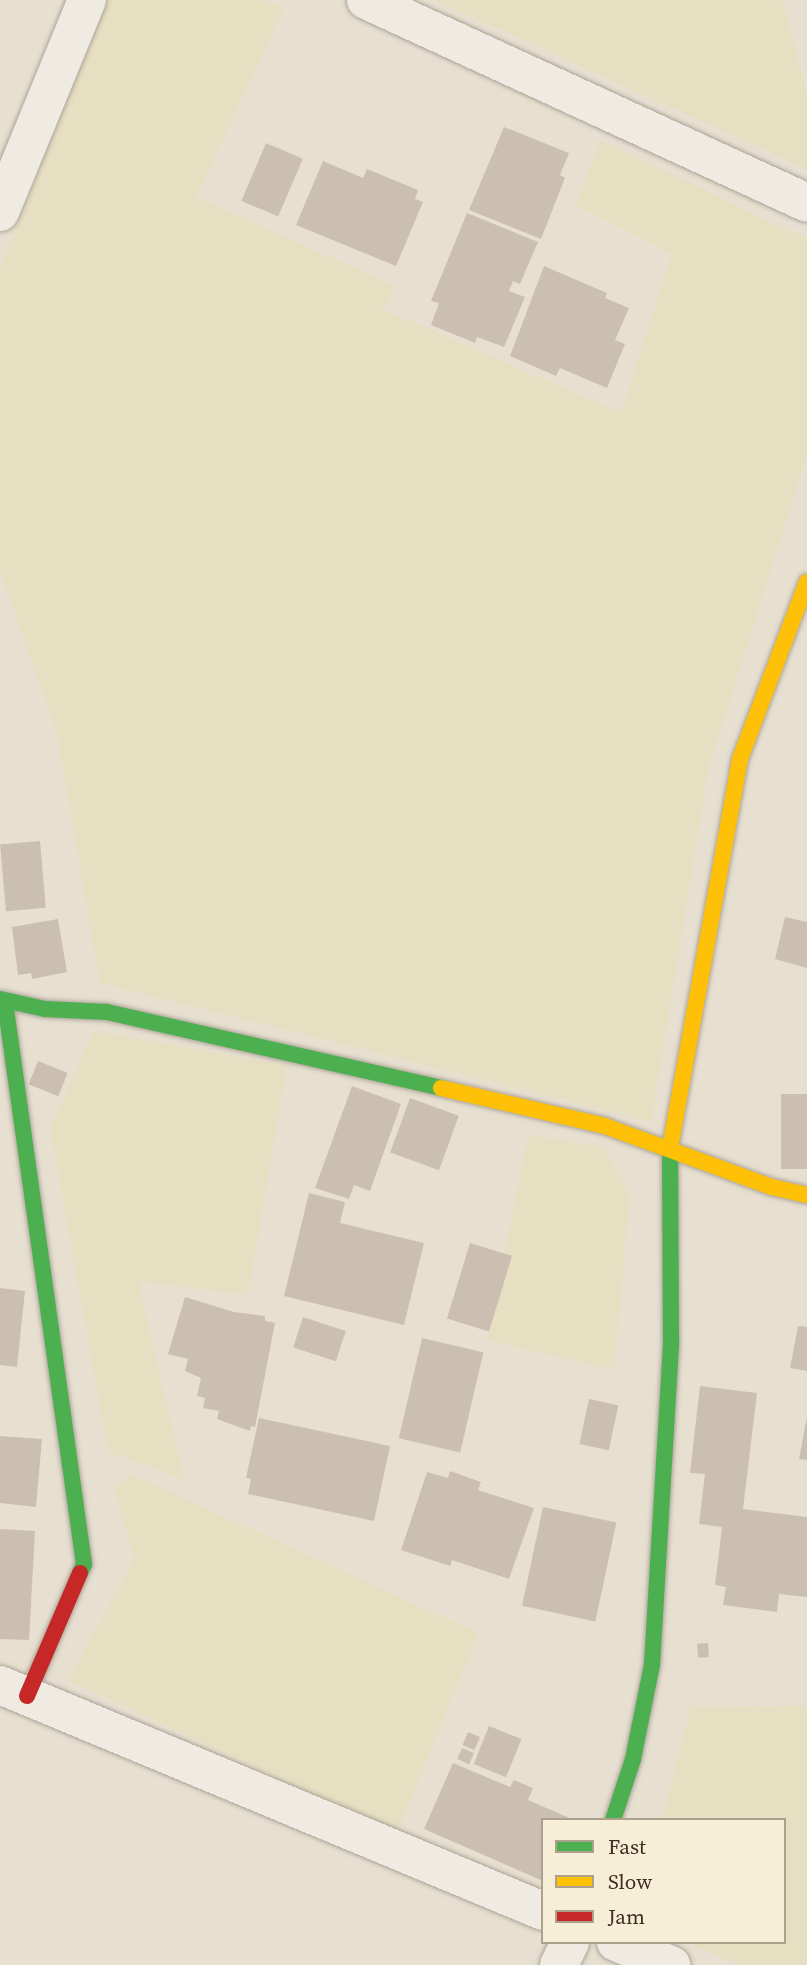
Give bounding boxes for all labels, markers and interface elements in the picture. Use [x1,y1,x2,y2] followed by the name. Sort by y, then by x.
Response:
[541,1818,786,1944] legend
[608,1832,646,1861] text: Fast
[608,1867,652,1896] text: Slow
[608,1902,645,1931] text: Jam

